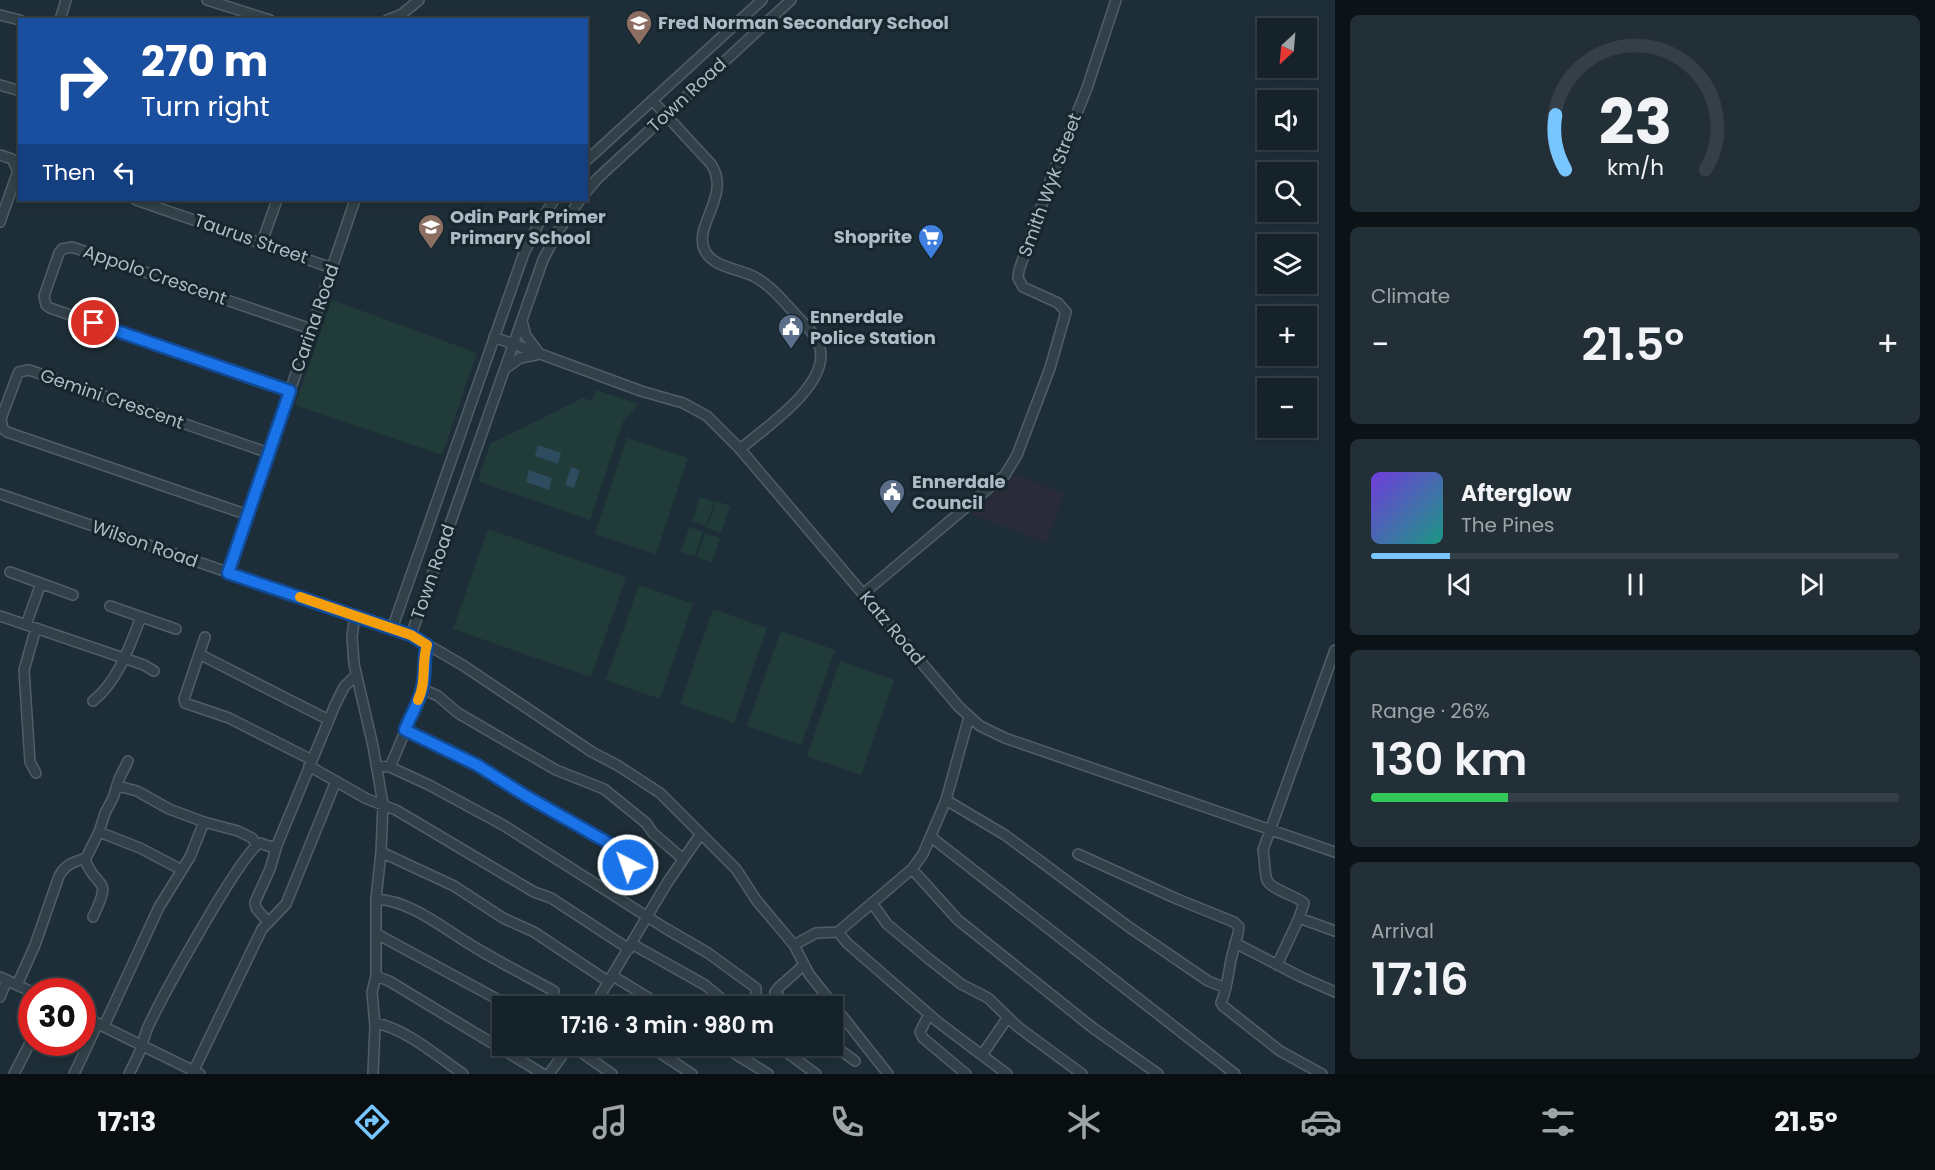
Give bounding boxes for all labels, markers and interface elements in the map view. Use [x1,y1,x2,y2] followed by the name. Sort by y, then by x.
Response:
[624,8,654,46] school or university icon: Fred Norman Secondary School
[658,10,949,35] place label: Fred Norman Secondary School
[1257,18,1317,78] north arrow
[1257,18,1317,438] map controls
[141,32,268,91] text: 270 m
[42,42,120,120] icon: right
[642,52,731,138] street label: Town Road
[1598,79,1672,167] text: 23
[141,88,270,125] text: Turn right
[1257,90,1317,150] button: sound
[1012,110,1087,260] street label: Smith Wyk Street
[1606,153,1664,184] text: km/h
[108,156,141,189] icon: left
[42,157,96,188] text: Then
[1257,162,1317,222] button: search
[450,204,606,250] place label: Odin Park Primer Primary School
[191,207,311,270] street label: Taurus Street
[416,212,446,250] school or university icon: Odin Park Primer Primary School
[916,222,946,260] supermarket icon: Shoprite
[834,224,912,249] place label: Shoprite
[1257,234,1317,294] button: layers
[80,238,230,311] street label: Appolo Crescent
[284,261,345,375] street label: Carina Road
[1371,282,1450,310] text: Climate
[68,297,119,348] pin
[810,304,936,350] place label: Ennerdale Police Station
[77,306,110,339] icon: arrive
[1257,306,1317,366] button: +
[776,312,806,350] public building icon: Ennerdale Police Station
[1581,313,1684,376] text: 21.5°
[1371,321,1389,368] text: −
[1876,321,1899,368] text: +
[37,362,187,435] street label: Gemini Crescent
[1257,378,1317,438] button: −
[912,469,1006,515] place label: Ennerdale Council
[877,477,907,515] public building icon: Ennerdale Council
[1461,478,1572,509] text: Afterglow
[1461,511,1555,539] text: The Pines
[89,514,201,573] street label: Wilson Road
[405,521,460,623] street label: Town Road
[1443,568,1476,601] icon: previous
[1619,568,1652,601] icon: pause
[1795,568,1828,601] icon: next
[854,585,931,670] street label: Katz Road
[1371,697,1490,725] text: Range · 26%
[1371,728,1527,791] text: 130 km
[596,833,660,897] position arrow
[1371,917,1434,945] text: Arrival
[1371,948,1469,1011] text: 17:16
[18,978,96,1056] speed limit sign: 30
[561,1010,774,1041] text: 17:16 · 3 min · 980 m
[351,1101,393,1143] icon: directions
[589,1101,631,1143] icon: music
[826,1101,868,1143] icon: phone
[1063,1101,1105,1143] icon: climate
[1300,1101,1342,1143] icon: car
[1537,1101,1579,1143] icon: filters
[98,1103,156,1140] text: 17:13
[1774,1103,1837,1140] text: 21.5°

